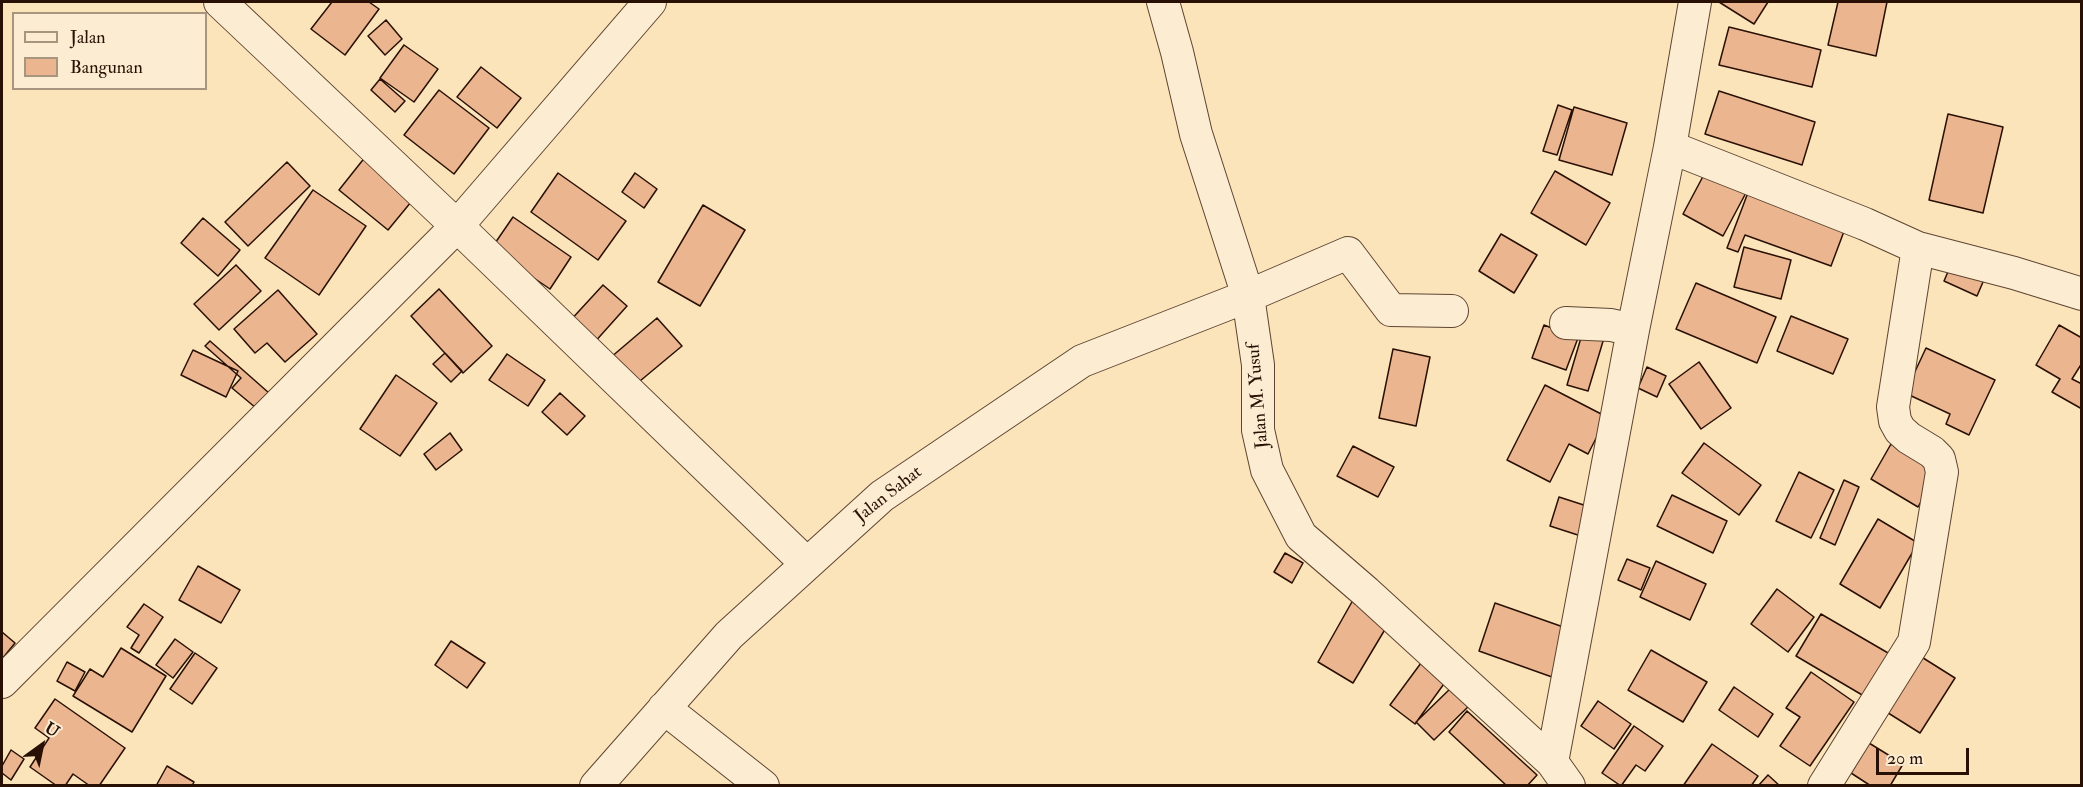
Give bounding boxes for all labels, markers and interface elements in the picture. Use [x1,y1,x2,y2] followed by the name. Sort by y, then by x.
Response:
[12,12,207,90] legend
[70,26,106,49] text: Jalan
[70,56,143,79] text: Bangunan
[1244,342,1274,450] street label: Jalan M. Yusuf
[851,462,927,528] street label: Jalan Sahat
[12,715,72,775] north arrow
[41,718,63,742] text: U
[1879,736,1972,774] scale bar
[1887,747,1923,770] text: 20 m

